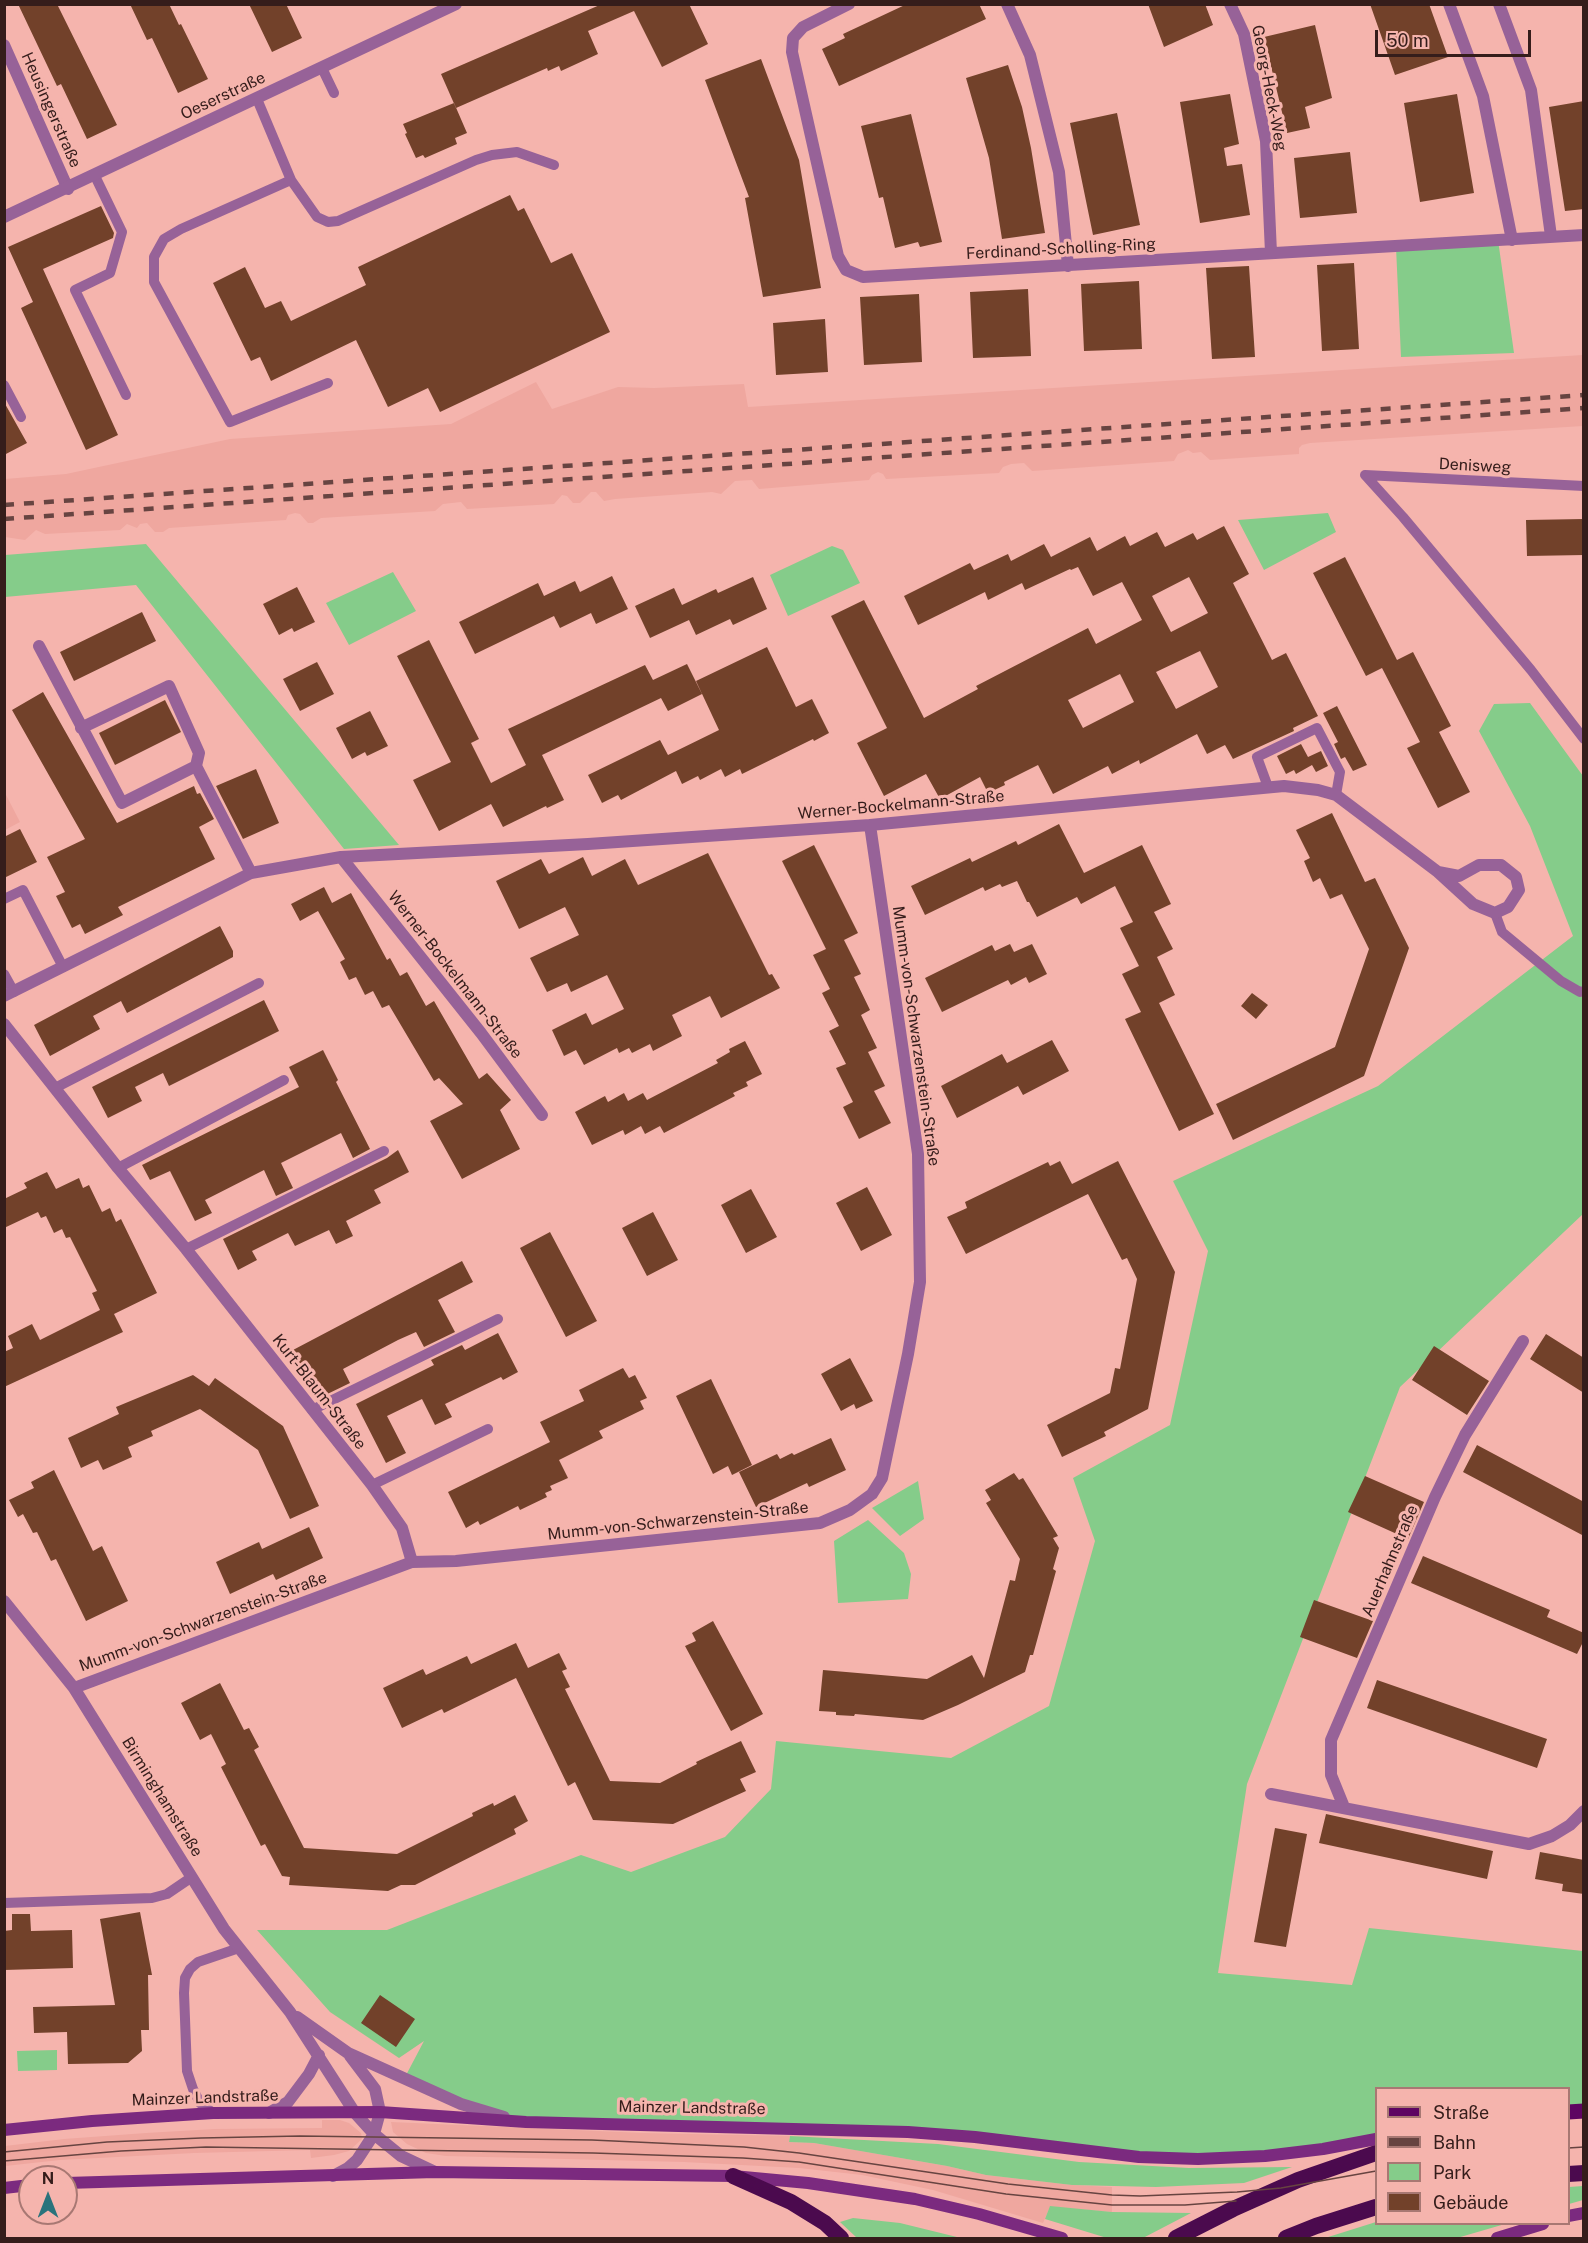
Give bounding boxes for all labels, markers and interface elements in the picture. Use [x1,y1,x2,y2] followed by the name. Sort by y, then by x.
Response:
[1378,18,1534,56] scale bar
[1247,23,1291,153] street label: Georg-Heck-Weg
[1386,30,1429,51] text: 50 m
[17,49,85,171] street label: Heusingerstraße
[177,68,269,124] street label: Oeserstraße
[965,234,1157,264] street label: Ferdinand-Scholling-Ring
[1438,455,1512,477] street label: Denisweg
[797,786,1005,824] street label: Werner-Bockelmann-Straße
[384,887,526,1063] street label: Werner-Bockelmann-Straße
[888,905,944,1167] street label: Mumm-von-Schwarzenstein-Straße
[268,1331,370,1453] street label: Kurt-Blaum-Straße
[547,1498,809,1544] street label: Mumm-von-Schwarzenstein-Straße
[1358,1502,1422,1620] street label: Auerhahnstraße
[76,1568,330,1676] street label: Mumm-von-Schwarzenstein-Straße
[117,1734,207,1860] street label: Birminghamstraße
[131,2086,279,2110] street label: Mainzer Landstraße
[1375,2087,1570,2225] legend
[618,2097,766,2119] street label: Mainzer Landstraße
[1433,2102,1489,2123] text: Straße
[1433,2132,1476,2153] text: Bahn
[1433,2162,1471,2183] text: Park
[18,2165,78,2225] north arrow
[42,2169,54,2188] text: N
[1433,2192,1508,2213] text: Gebäude

